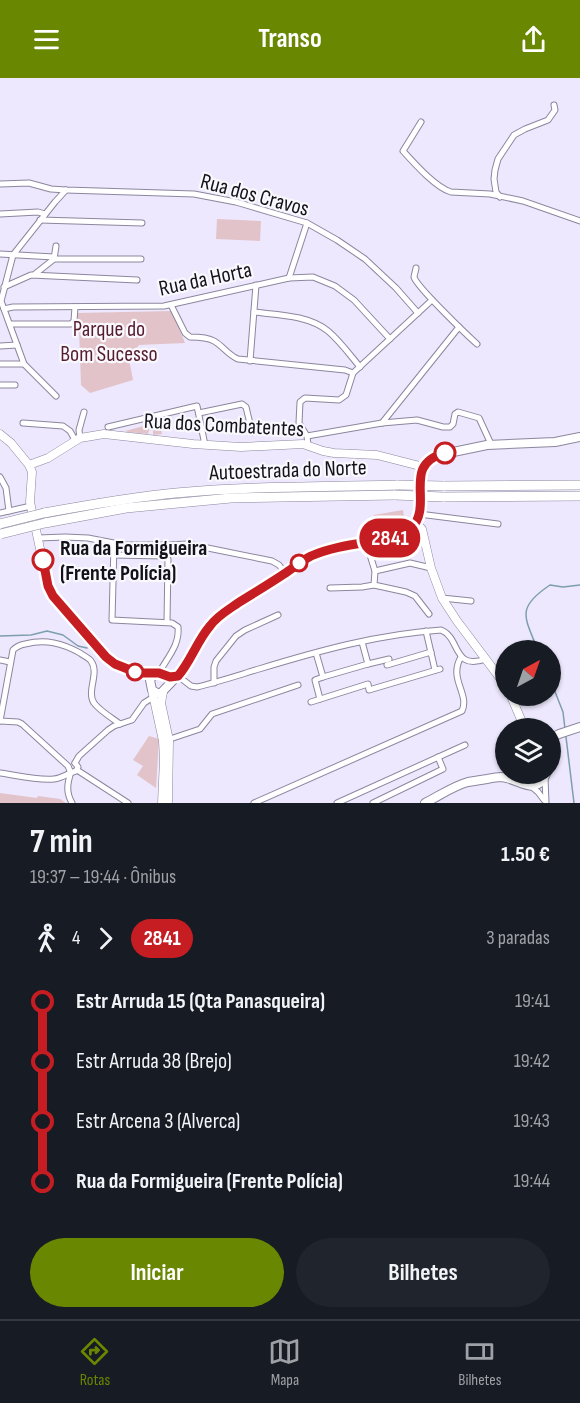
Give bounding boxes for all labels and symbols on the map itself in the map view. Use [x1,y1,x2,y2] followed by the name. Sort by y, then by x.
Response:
[197,168,312,223] street label: Rua dos Cravos
[156,256,254,302] street label: Rua da Horta
[60,316,158,368] park label: Parque do Bom Sucesso
[143,408,305,443] street label: Rua dos Combatentes
[434,442,456,464] unlabelled marker
[208,454,367,487] street label: Autoestrada do Norte
[348,518,432,558] line badge: 2841
[60,535,207,587] place label: Rua da Formigueira (Frente Polícia)
[32,549,54,571] marker: Rua da Formigueira (Frente Polícia)
[290,554,308,572] unlabelled marker
[495,640,561,706] north arrow
[126,663,144,681] unlabelled marker

